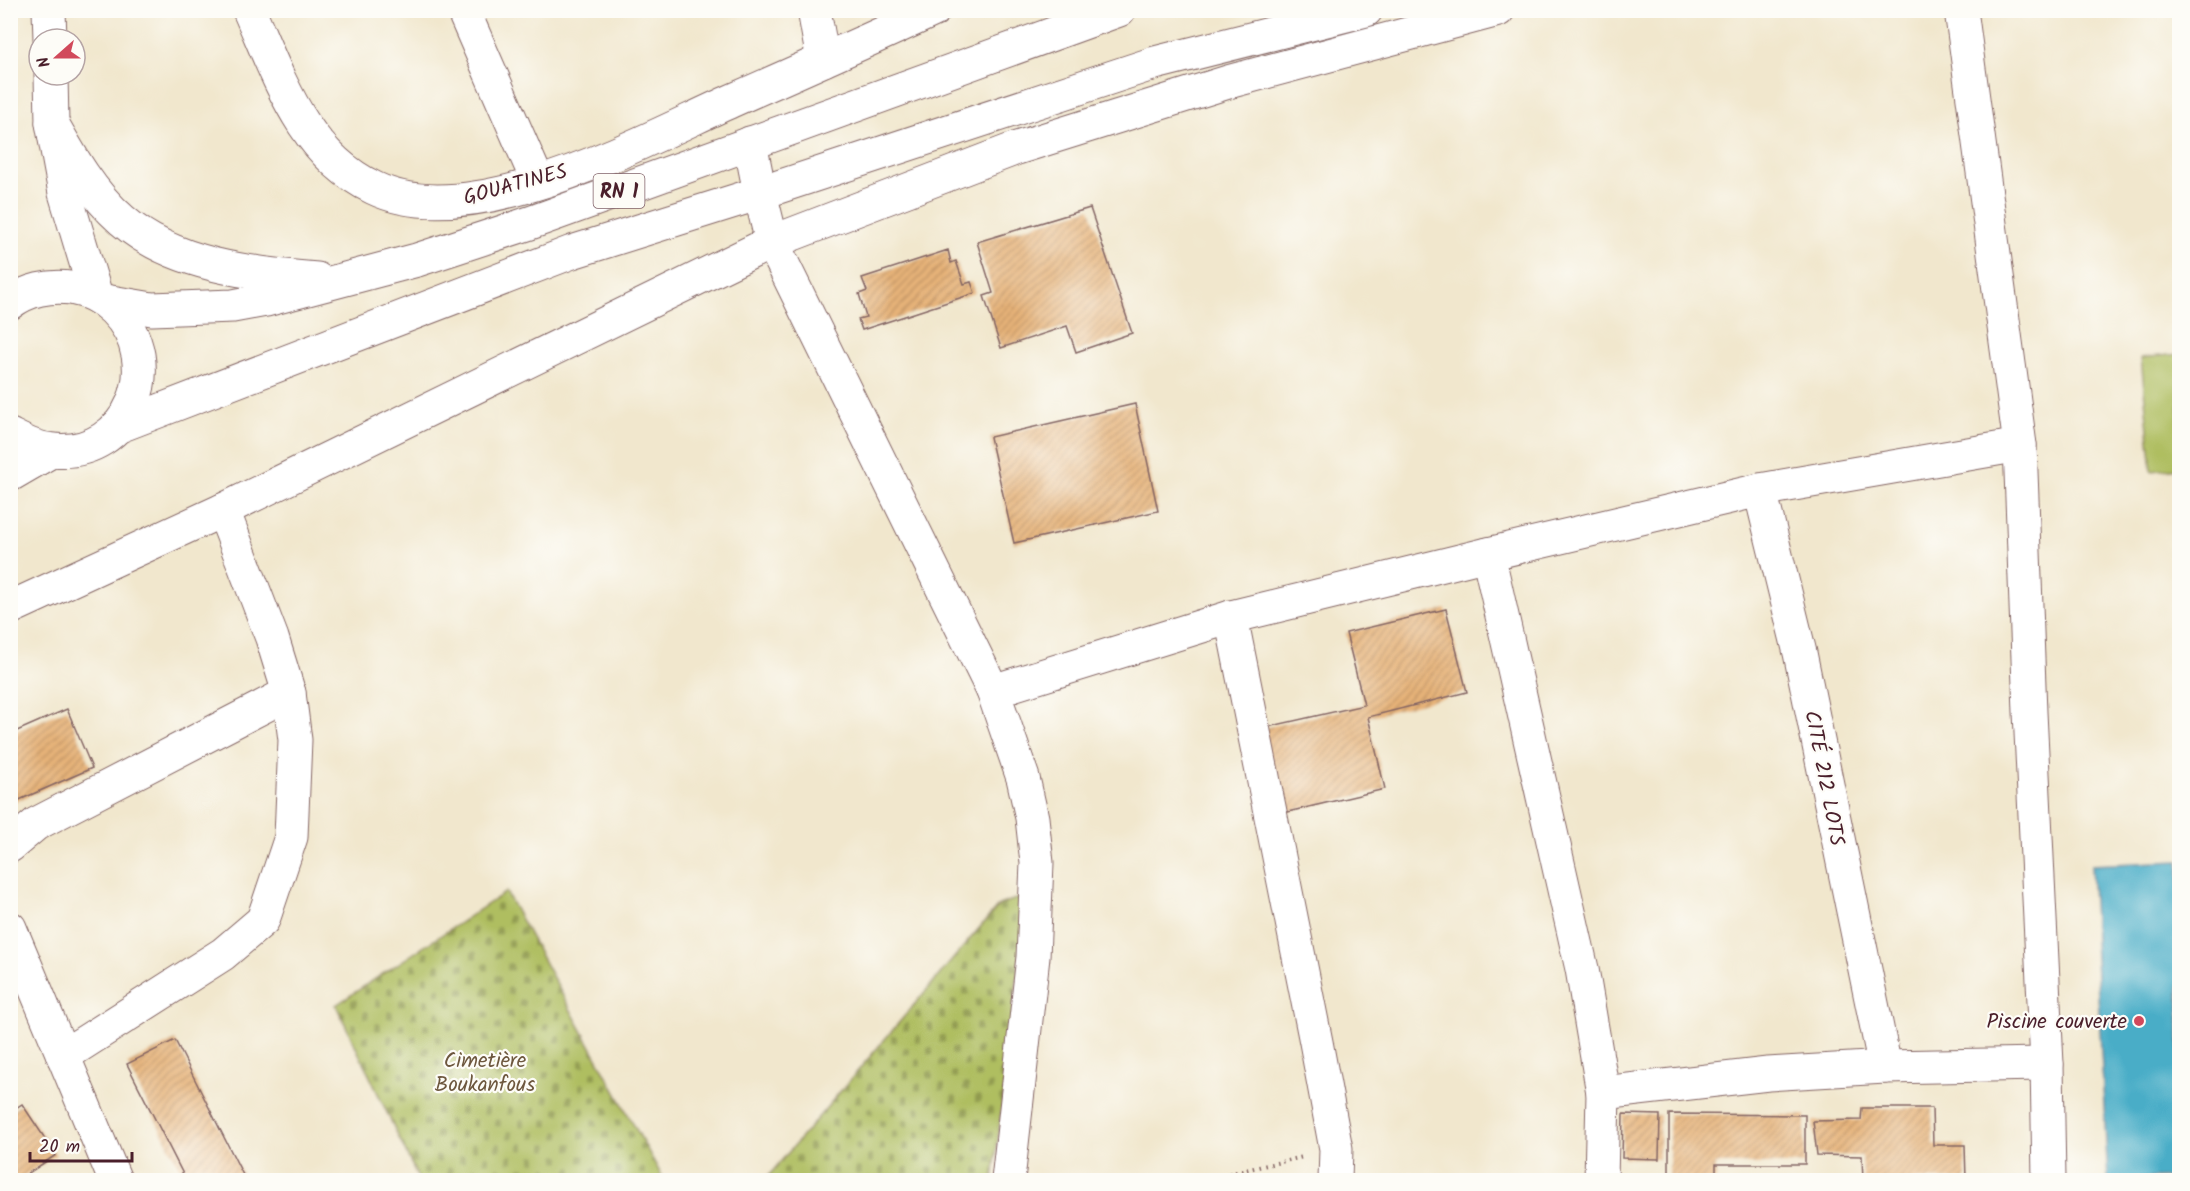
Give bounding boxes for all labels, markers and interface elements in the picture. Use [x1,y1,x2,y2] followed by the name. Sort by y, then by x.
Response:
[27,27,87,87] north arrow
[31,53,58,71] text: N
[460,156,571,215] street label: GOUATINES
[594,174,644,208] road number: RN 1
[1794,708,1853,849] street label: CITÉ 212 LOTS
[1986,1006,2128,1039] place label: Piscine couverte
[2132,1014,2146,1028] marker: Piscine couverte
[435,1045,535,1102] park label: Cimetière Boukanfous
[30,1125,132,1163] scale bar
[39,1133,80,1162] text: 20 m

